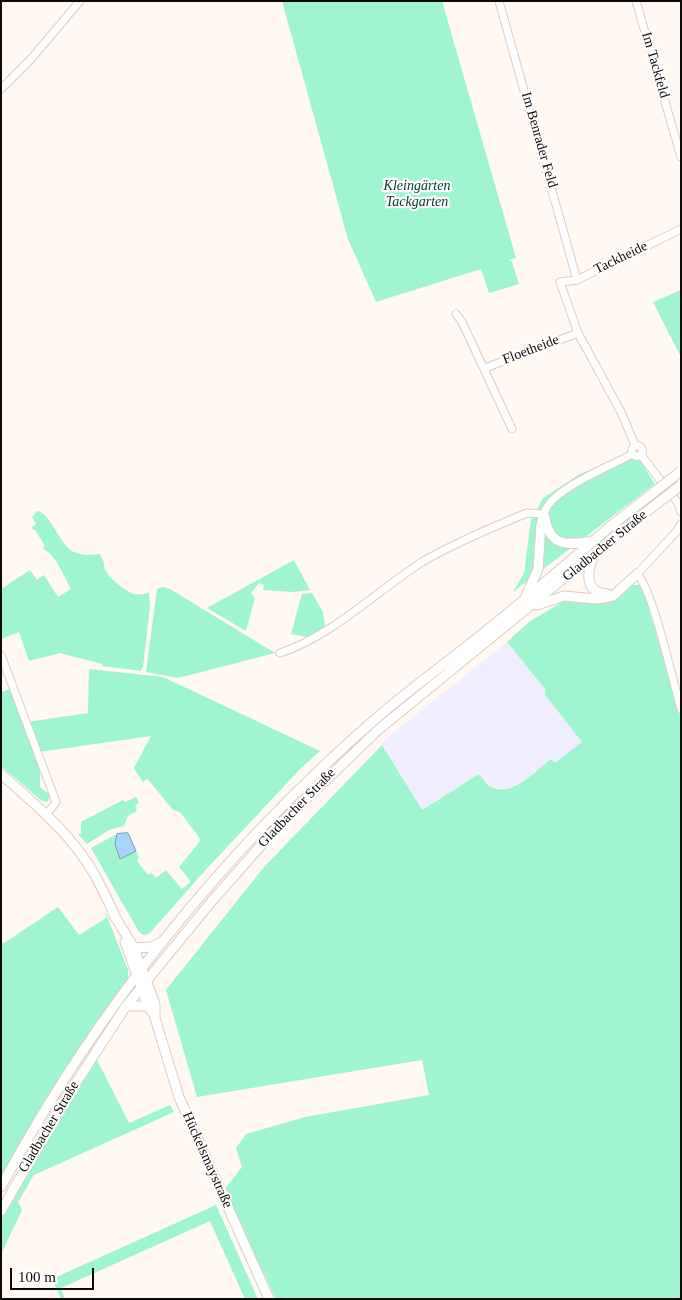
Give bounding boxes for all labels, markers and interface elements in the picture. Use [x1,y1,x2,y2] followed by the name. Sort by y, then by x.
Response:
[638,30,672,100] street label: Im Tackfeld
[517,90,561,190] street label: Im Benrader Feld
[384,178,450,210] park label: Kleingärten Tackgarten
[592,238,650,278] street label: Tackheide
[500,332,562,368] street label: Floetheide
[559,507,651,585] street label: Gladbacher Straße
[255,765,339,851] street label: Gladbacher Straße
[15,1078,83,1176] street label: Gladbacher Straße
[178,1109,236,1211] street label: Hückelsmaystraße
[12,1258,96,1290] scale bar
[18,1269,56,1285] text: 100 m

